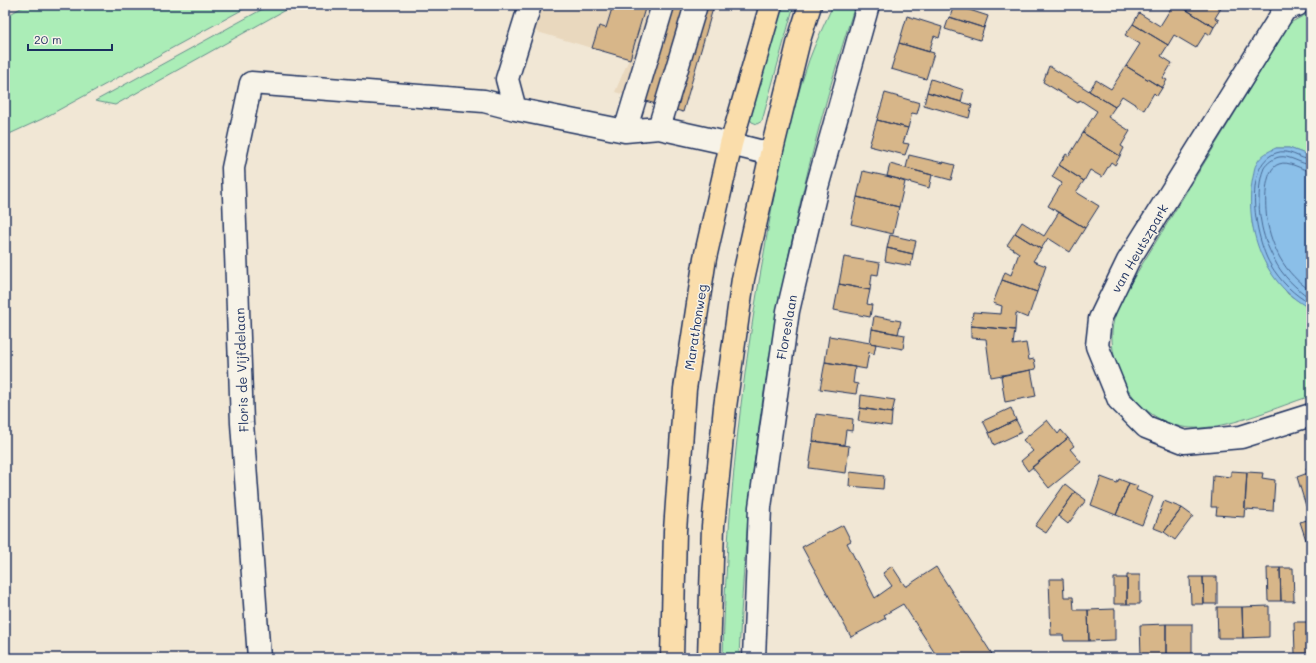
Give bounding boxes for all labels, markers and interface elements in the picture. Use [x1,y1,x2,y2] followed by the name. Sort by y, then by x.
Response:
[28,26,112,52] scale bar
[34,31,62,47] text: 20 m
[1107,201,1171,295] street label: van Heutszpark
[680,283,710,371] street label: Marathonweg
[772,293,800,361] street label: Floreslaan
[230,308,252,432] street label: Floris de Vijfdelaan

